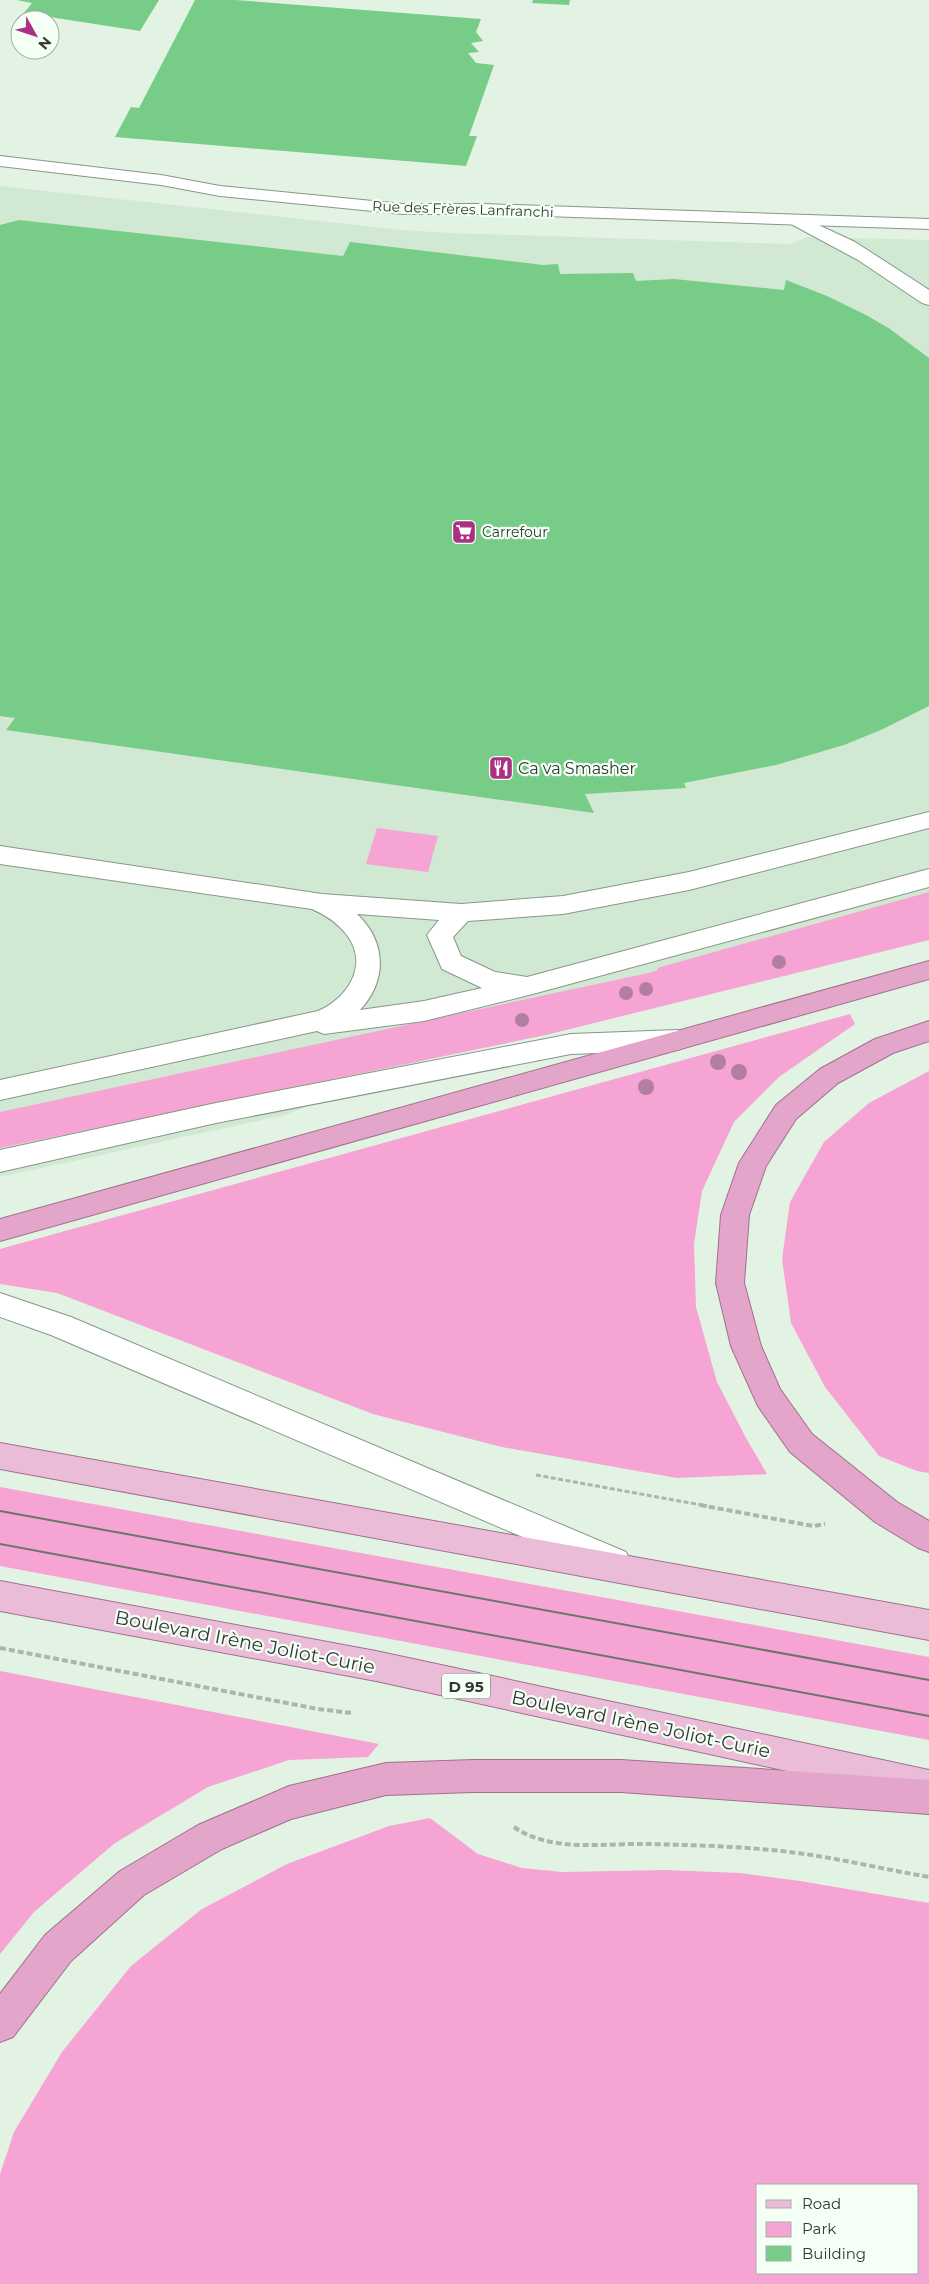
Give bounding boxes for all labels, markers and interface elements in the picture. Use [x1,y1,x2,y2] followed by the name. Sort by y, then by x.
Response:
[10,10,60,60] north arrow
[34,33,55,53] text: N
[372,197,554,221] street label: Rue des Frères Lanfranchi
[451,519,477,545] supermarket icon: Carrefour
[482,523,548,541] place label: Carrefour
[488,755,514,781] restaurant icon: Ca va Smasher
[518,759,636,778] place label: Ca va Smasher
[113,1606,377,1678] street label: Boulevard Irène Joliot-Curie
[442,1674,490,1698] road number: D 95
[509,1685,773,1763] street label: Boulevard Irène Joliot-Curie
[756,2184,919,2274] legend
[802,2194,841,2213] text: Road
[802,2219,836,2238] text: Park
[802,2244,866,2263] text: Building

